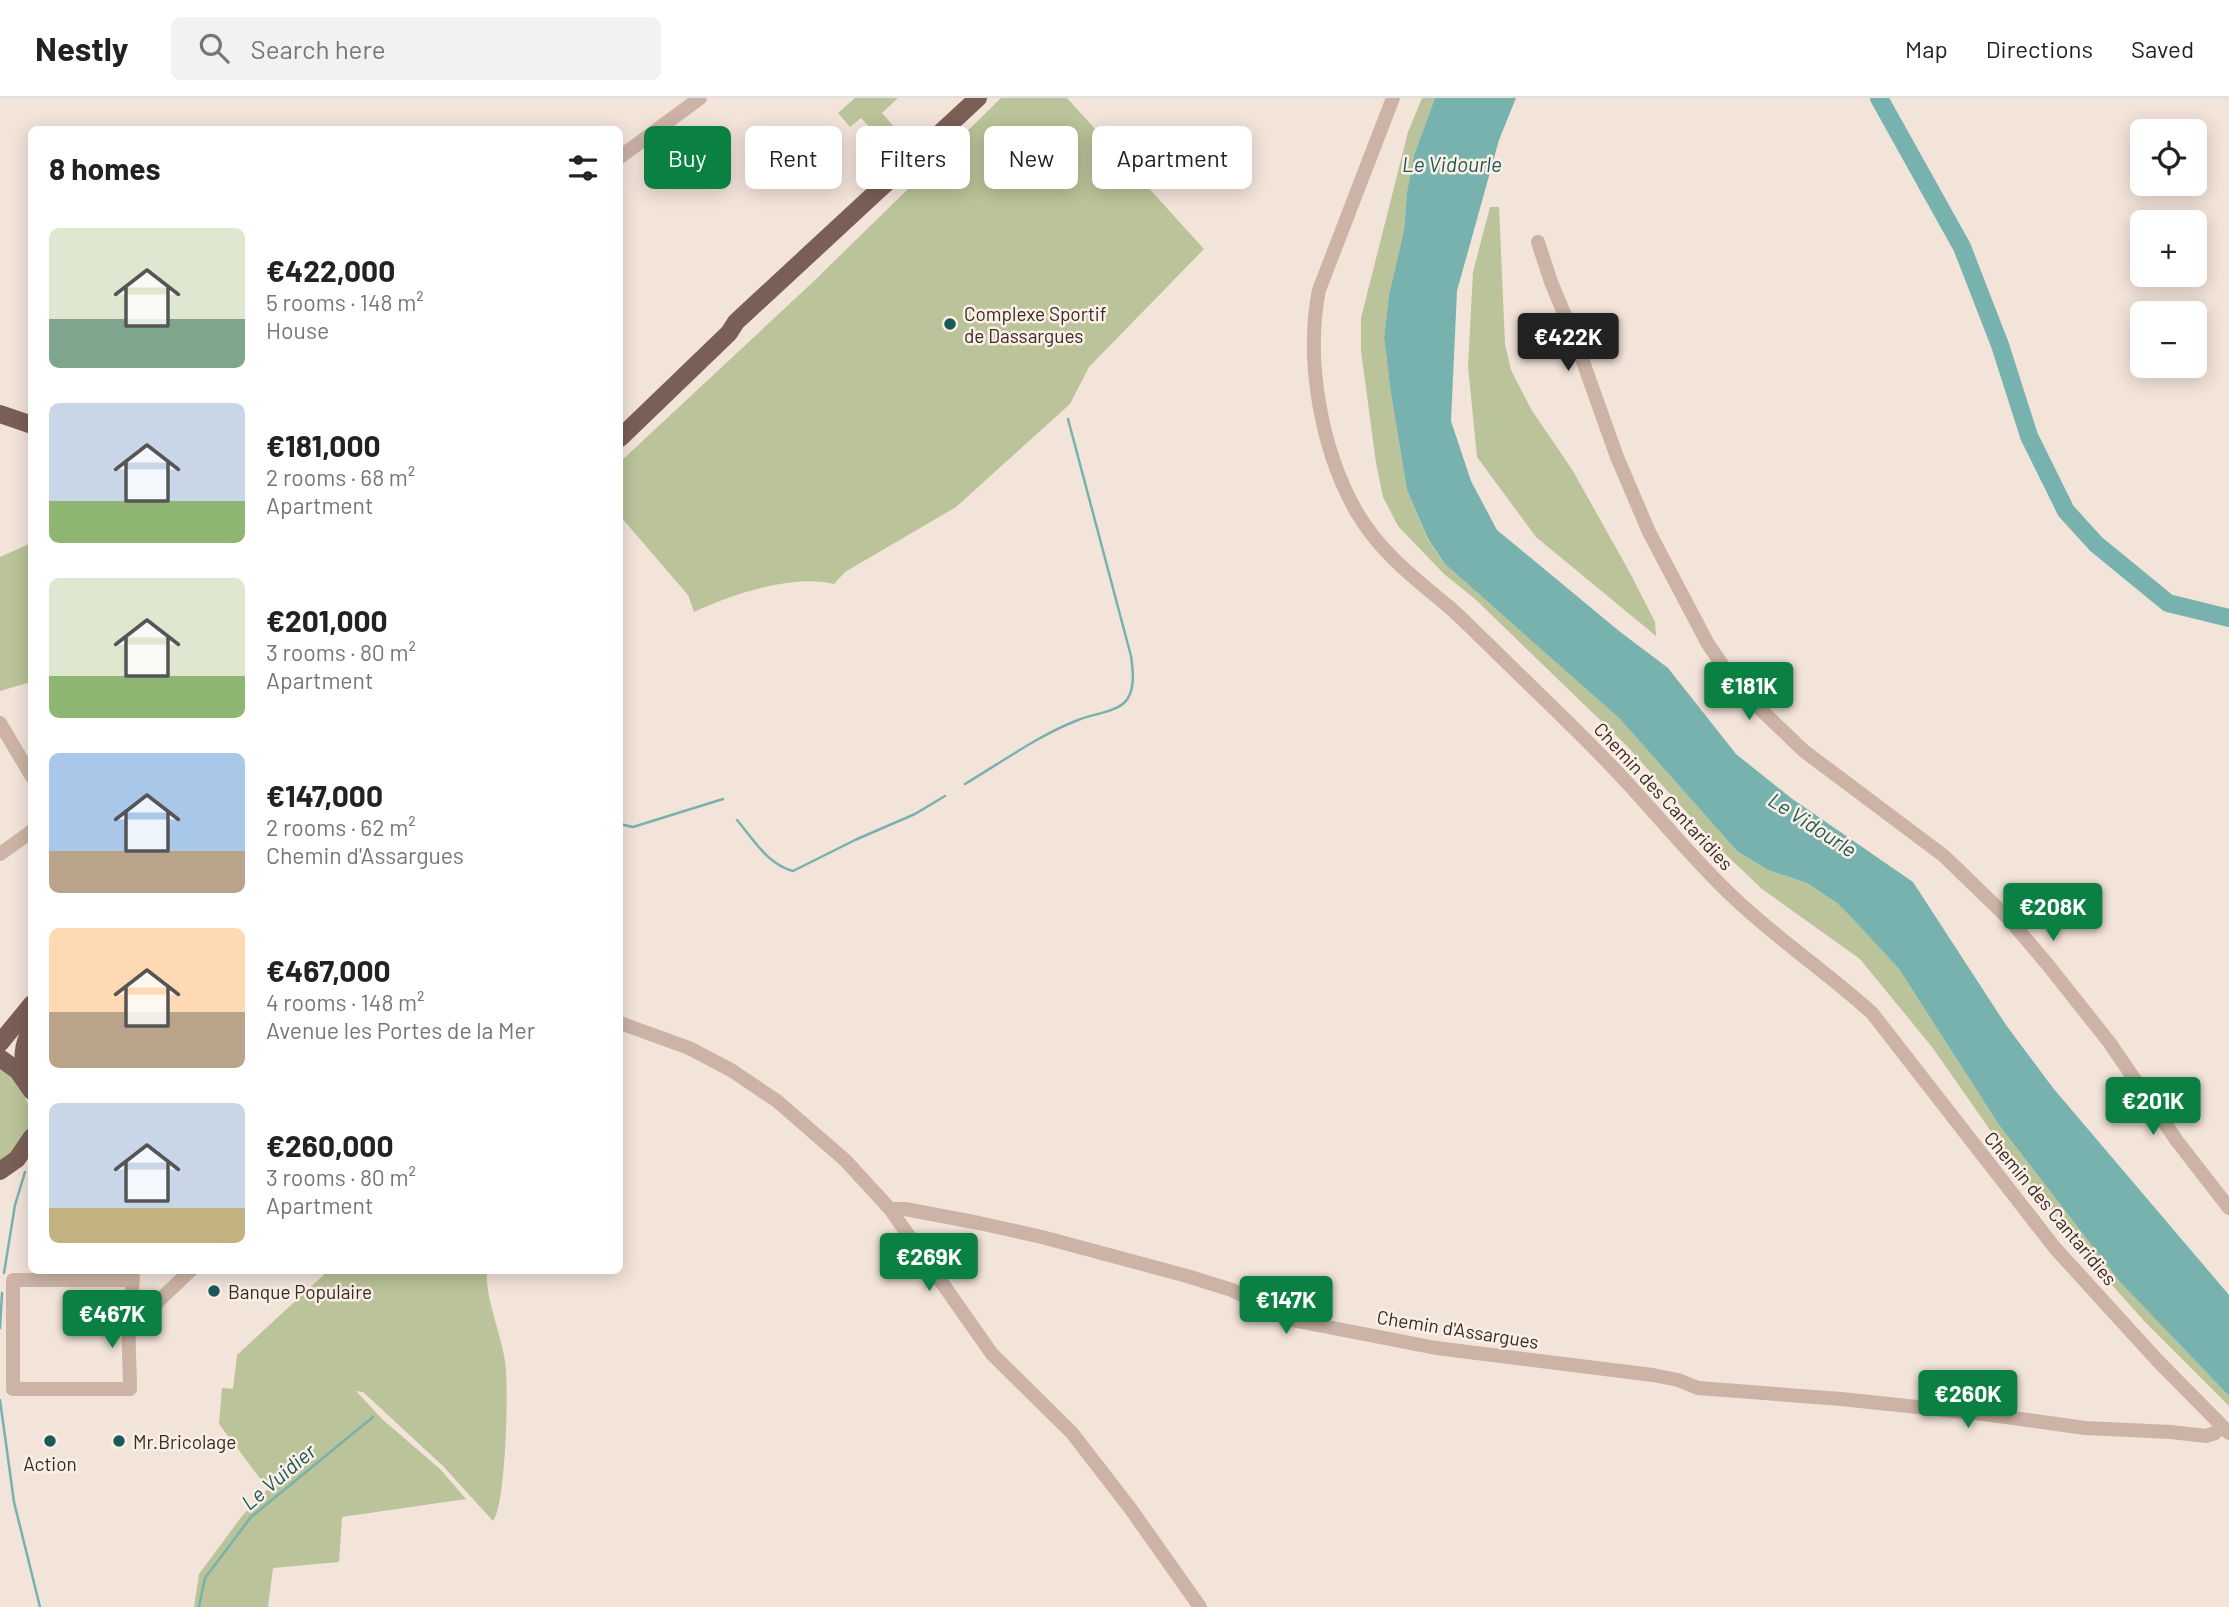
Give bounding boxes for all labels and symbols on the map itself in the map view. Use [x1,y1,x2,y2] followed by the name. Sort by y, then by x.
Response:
[1402,151,1502,176] water label: Le Vidourle
[964,302,1106,347] place label: Complexe Sportif de Dassargues
[1519,314,1617,373] pin: €422K
[942,316,958,332] marker: Complexe Sportif de Dassargues
[1700,662,1798,722] pin: €181K
[1590,717,1738,875] street label: Chemin des Cantaridies
[1764,786,1862,862] water label: Le Vidourle
[2004,884,2102,943] pin: €208K
[2104,1077,2202,1137] pin: €201K
[1980,1126,2122,1290] street label: Chemin des Cantaridies
[880,1234,978,1293] pin: €269K
[1237,1276,1335,1336] pin: €147K
[228,1280,372,1303] place label: Banque Populaire
[206,1283,222,1299] marker: Banque Populaire
[63,1290,161,1350] pin: €467K
[1375,1305,1541,1353] street label: Chemin d'Assargues
[1919,1370,2017,1430] pin: €260K
[133,1430,236,1453] place label: Mr.Bricolage
[42,1433,58,1449] marker: Action
[111,1433,127,1449] marker: Mr.Bricolage
[236,1437,321,1514] water label: Le Vuidier
[23,1452,77,1475] place label: Action

